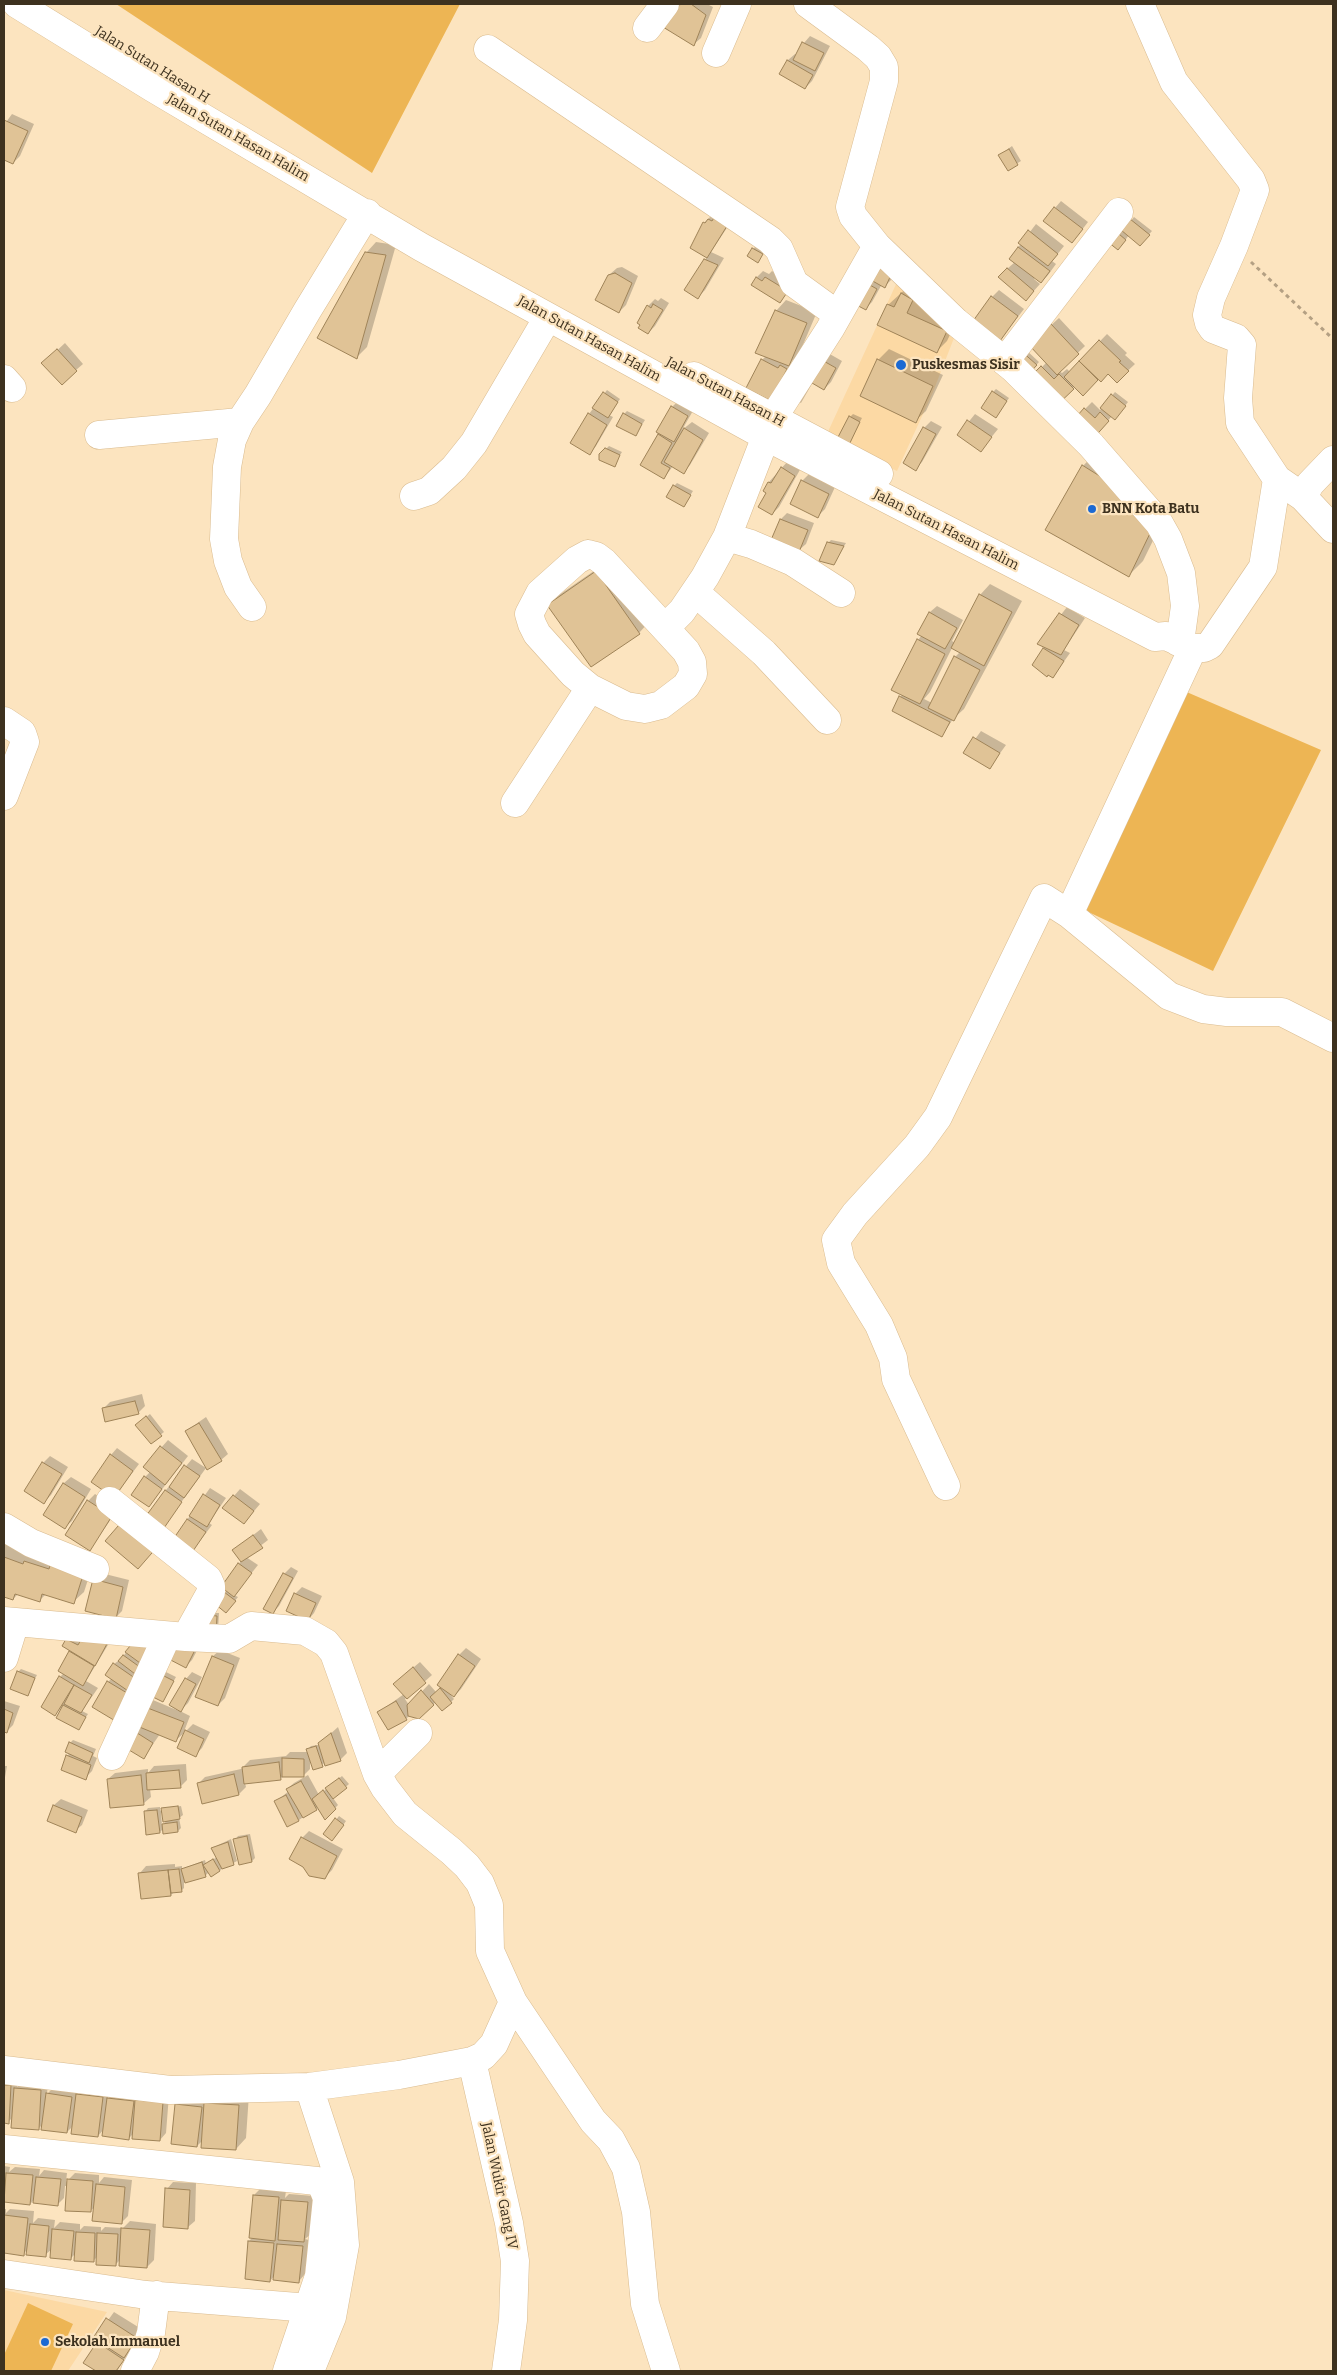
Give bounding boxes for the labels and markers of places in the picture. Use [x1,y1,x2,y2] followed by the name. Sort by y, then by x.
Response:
[912,357,1020,373] place label: Puskesmas Sisir
[894,358,908,372] marker: Puskesmas Sisir
[1102,501,1199,517] place label: BNN Kota Batu
[1086,503,1098,515] marker: BNN Kota Batu
[55,2334,180,2350] place label: Sekolah Immanuel
[39,2336,51,2348] marker: Sekolah Immanuel

